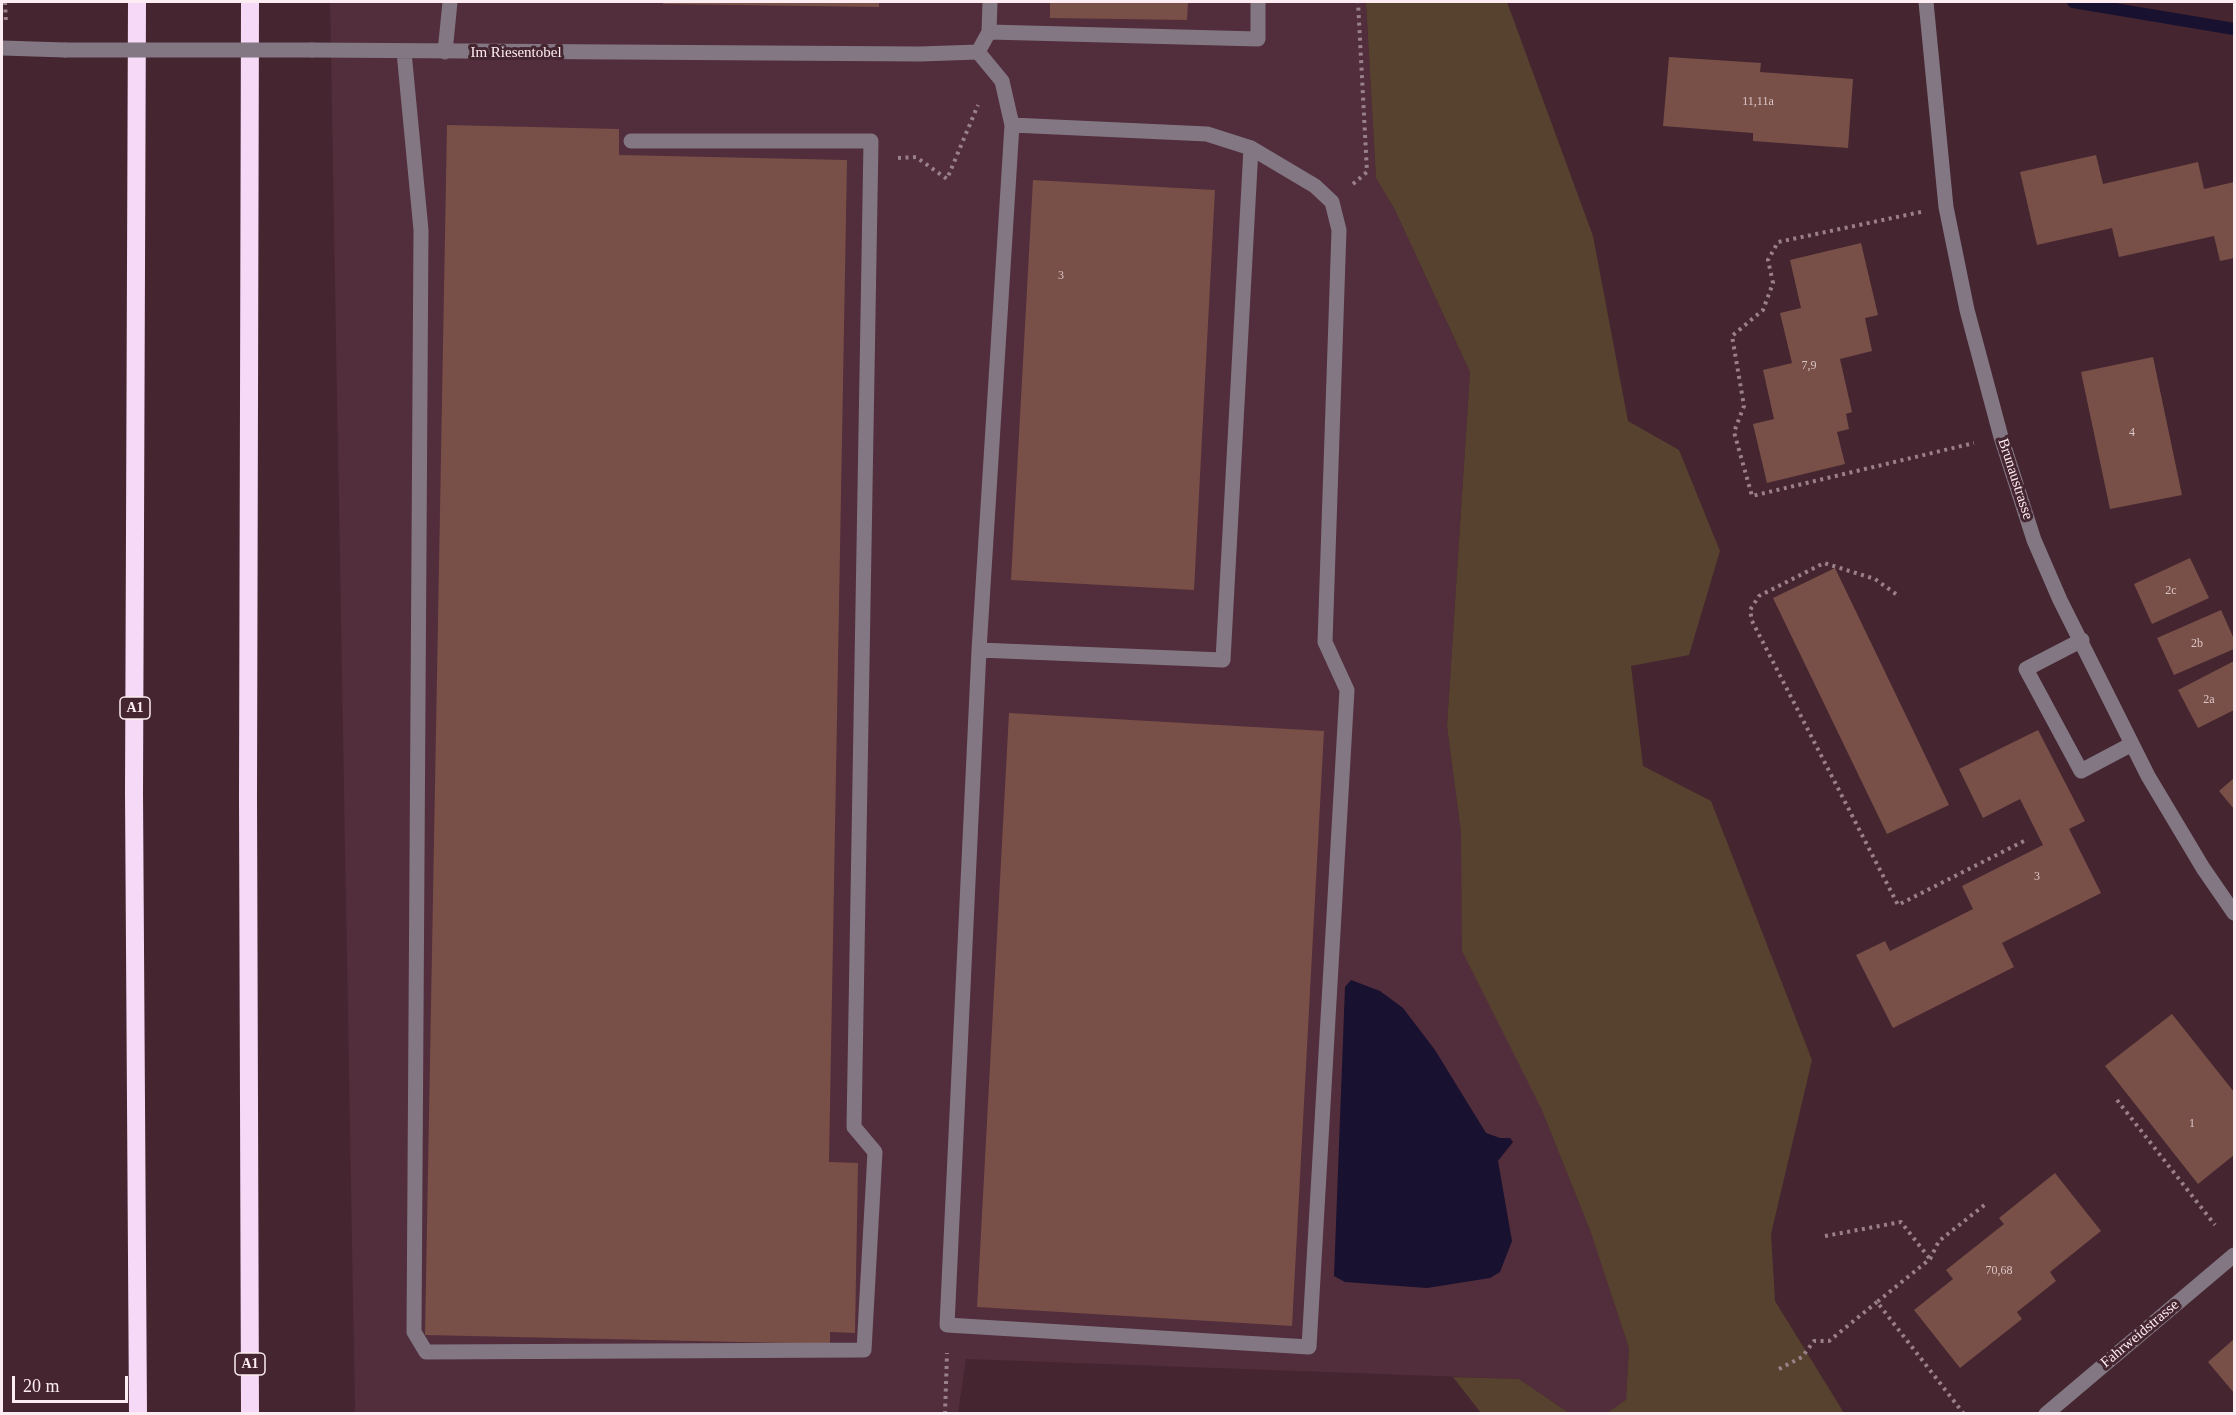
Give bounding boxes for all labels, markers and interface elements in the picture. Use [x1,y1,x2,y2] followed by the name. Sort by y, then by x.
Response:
[470,44,562,62] street label: Im Riesentobel
[1742,95,1774,109] house number: 11,11a
[1058,269,1064,283] house number: 3
[1802,359,1816,373] house number: 7,9
[2129,426,2135,440] house number: 4
[1993,436,2037,522] street label: Brunaustrasse
[2165,584,2177,598] house number: 2c
[2191,637,2203,651] house number: 2b
[2203,693,2215,707] house number: 2a
[120,697,150,719] road number: A1
[2034,870,2040,884] house number: 3
[2189,1117,2195,1131] house number: 1
[1986,1264,2012,1278] house number: 70,68
[2097,1296,2183,1372] street label: Fahrweidstrasse
[235,1353,265,1375] road number: A1
[15,1364,130,1402] scale bar
[23,1376,60,1396] text: 20 m

